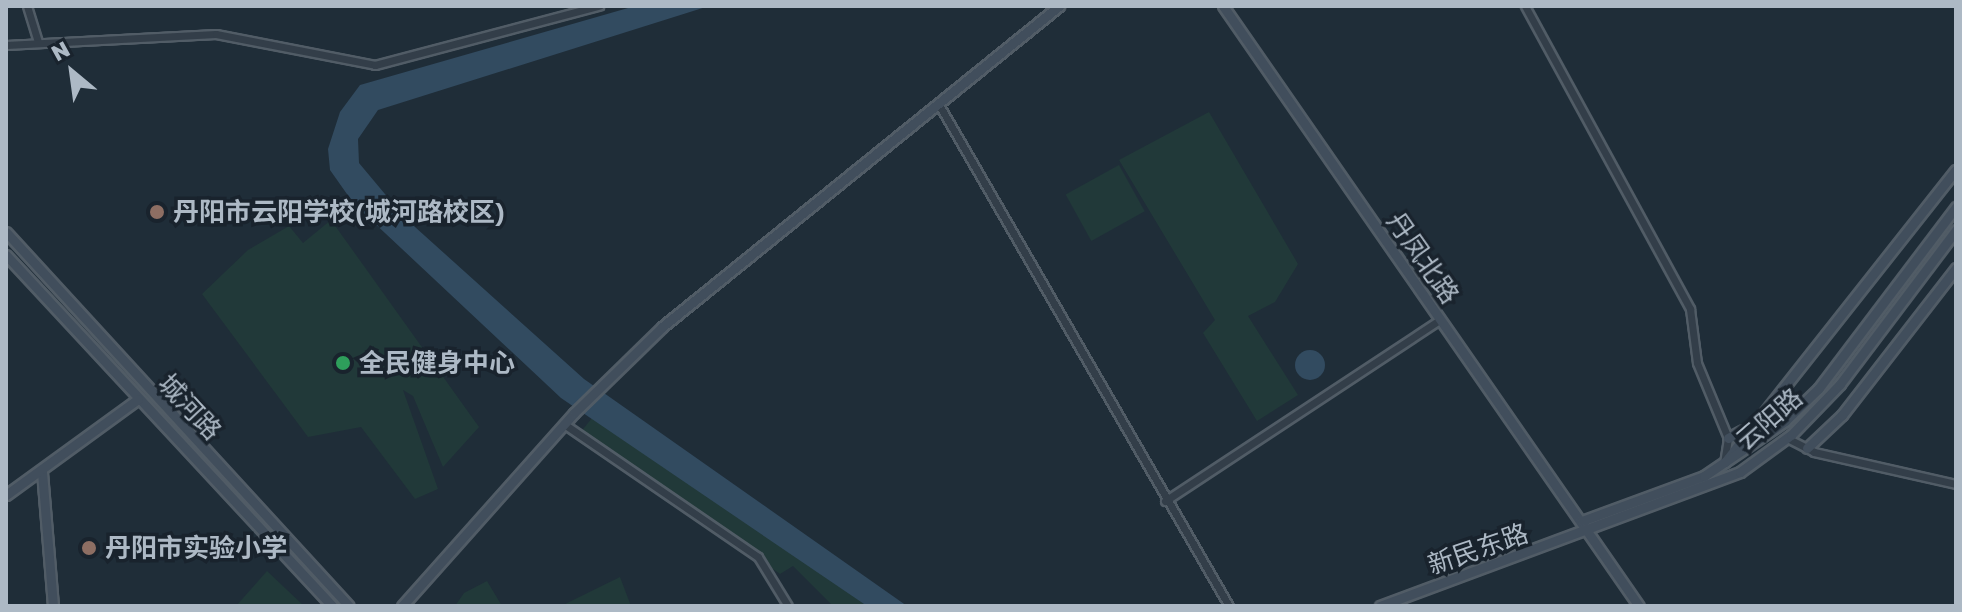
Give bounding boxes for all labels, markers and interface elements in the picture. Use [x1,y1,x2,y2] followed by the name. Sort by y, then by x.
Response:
[32,32,112,112] north arrow
[46,35,74,66] text: N
[173,196,505,228] place label: 丹阳市云阳学校(城河路校区)
[148,203,166,221] marker: 丹阳市云阳学校(城河路校区)
[1380,206,1466,310] street label: 丹凤北路
[359,347,515,379] place label: 全民健身中心
[334,354,352,372] marker: 全民健身中心
[152,368,228,446] street label: 城河路
[1729,382,1809,456] street label: 云阳路
[1424,517,1532,581] street label: 新民东路
[105,532,287,564] place label: 丹阳市实验小学
[80,539,98,557] marker: 丹阳市实验小学

